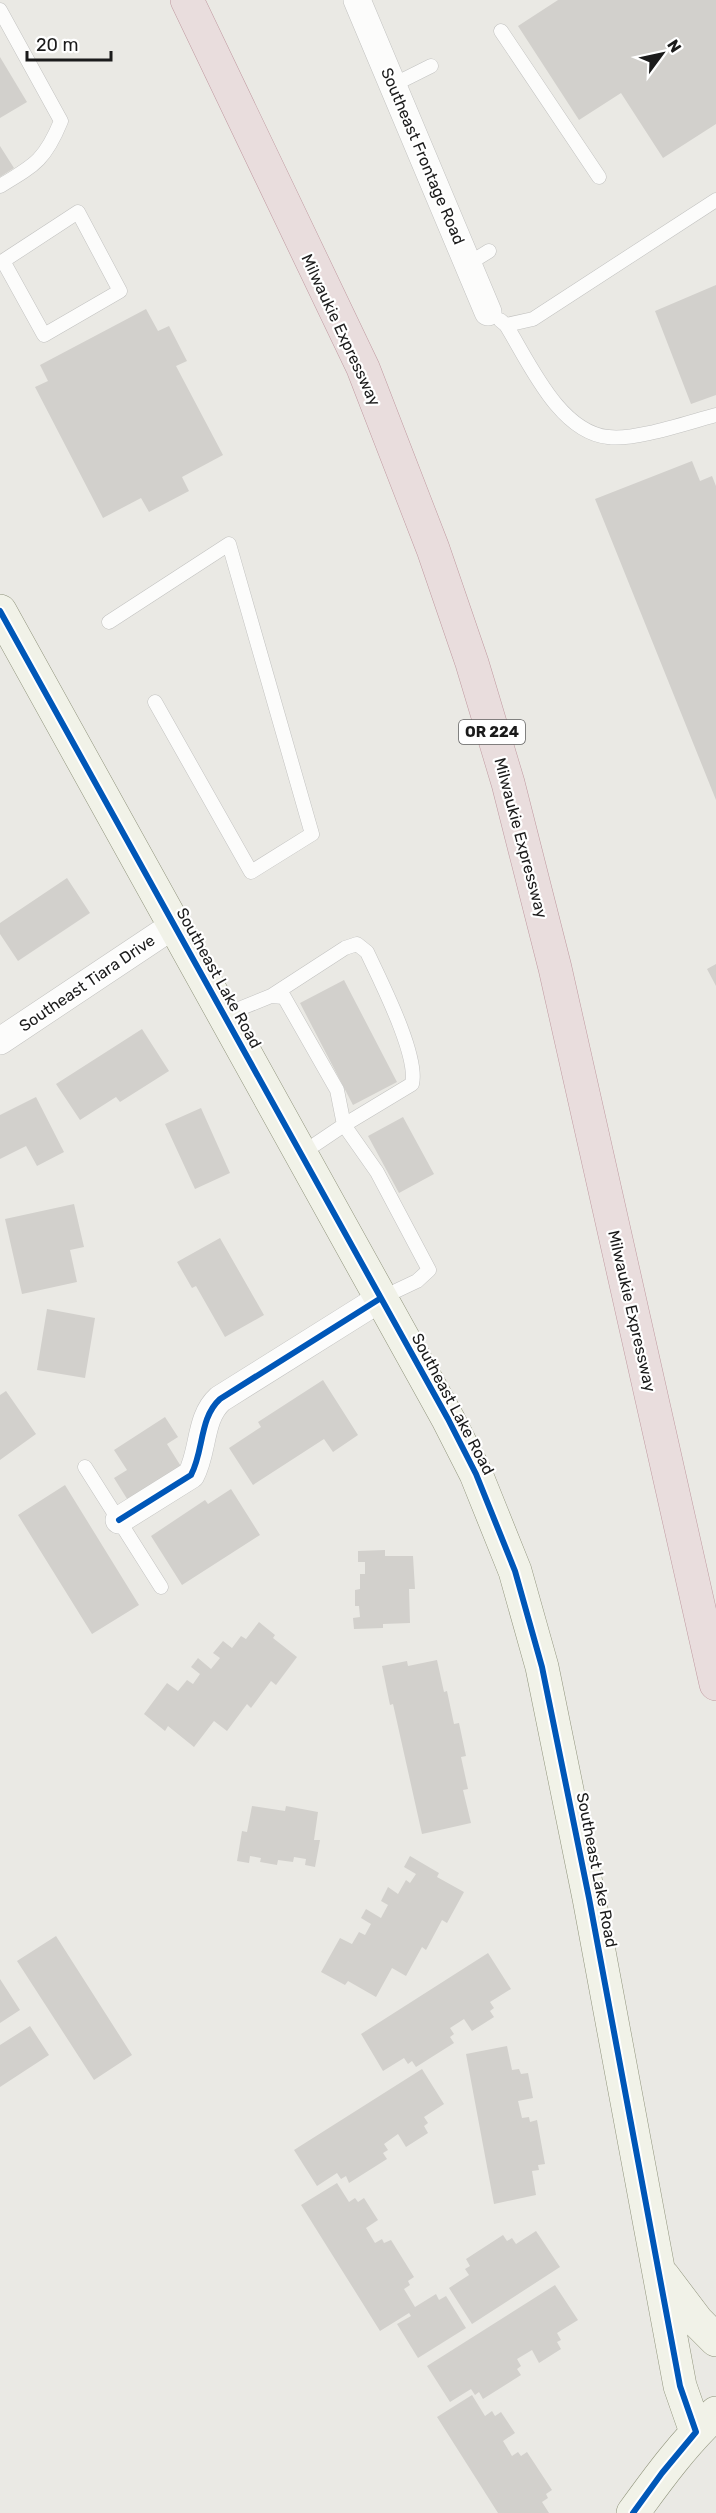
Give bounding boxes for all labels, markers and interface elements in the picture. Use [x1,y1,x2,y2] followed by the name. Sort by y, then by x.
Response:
[27,24,111,62] scale bar
[632,24,692,84] north arrow
[36,34,78,56] text: 20 m
[663,36,685,56] text: N
[377,65,469,247] street label: Southeast Frontage Road
[297,251,385,409] street label: Milwaukie Expressway
[459,720,525,744] road number: OR 224
[490,756,552,921] street label: Milwaukie Expressway
[173,905,265,1051] street label: Southeast Lake Road
[16,930,159,1036] street label: Southeast Tiara Drive
[604,1228,660,1394] street label: Milwaukie Expressway
[408,1330,498,1478] street label: Southeast Lake Road
[573,1791,621,1949] street label: Southeast Lake Road

